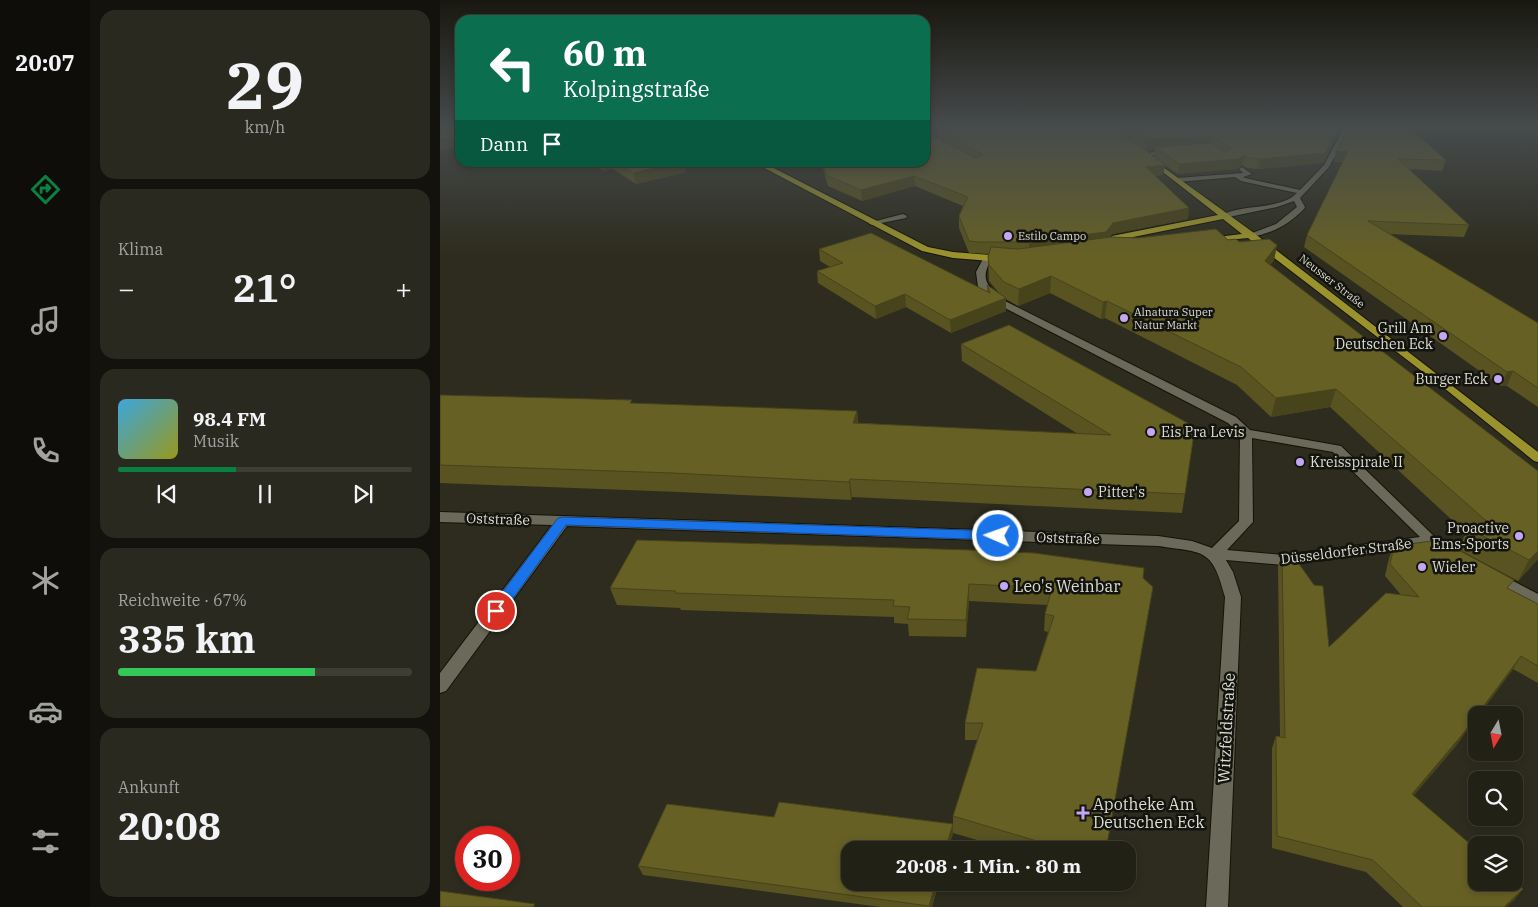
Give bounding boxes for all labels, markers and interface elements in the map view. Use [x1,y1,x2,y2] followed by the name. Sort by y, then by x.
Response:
[563,30,647,76] text: 60 m
[480,35,545,100] icon: left
[226,42,304,127] text: 29
[15,48,75,77] text: 20:07
[563,74,709,103] text: Kolpingstraße
[245,117,285,137] text: km/h
[538,130,566,158] icon: arrive
[480,132,528,156] text: Dann
[28,172,63,207] icon: directions
[1018,229,1086,243] place label: Estilo Campo
[1002,230,1014,242] marker: Estilo Campo
[118,239,163,259] text: Klima
[1296,251,1368,311] street label: Neusser Straße
[233,263,297,312] text: 21°
[118,270,135,307] text: −
[395,270,412,307] text: +
[28,303,63,338] icon: music
[1134,305,1213,332] place label: Alnatura Super Natur Markt
[1118,312,1130,324] marker: Alnatura Super Natur Markt
[1335,319,1434,353] place label: Grill Am Deutschen Eck
[1437,330,1449,342] marker: Grill Am Deutschen Eck
[1415,370,1489,388] place label: Burger Eck
[1492,373,1504,385] marker: Burger Eck
[193,407,266,431] text: 98.4 FM
[1161,423,1245,441] place label: Eis Pra Levis
[1145,426,1157,438] marker: Eis Pra Levis
[193,431,239,451] text: Musik
[28,433,63,468] icon: phone
[1310,453,1403,471] place label: Kreisspirale II
[1294,456,1306,468] marker: Kreisspirale II
[153,480,181,508] icon: previous
[251,480,279,508] icon: pause
[349,480,377,508] icon: next
[1098,483,1145,501] place label: Pitter's
[1082,486,1094,498] marker: Pitter's
[466,509,530,529] street label: Oststraße
[971,509,1023,561] position arrow
[1432,519,1509,553] place label: Proactive Ems-Sports
[1036,528,1100,548] street label: Oststraße
[1513,530,1525,542] marker: Proactive Ems-Sports
[1279,534,1413,568] street label: Düsseldorfer Straße
[1432,558,1476,576] place label: Wieler
[1416,561,1428,573] marker: Wieler
[28,563,63,598] icon: climate
[1014,576,1120,596] place label: Leo's Weinbar
[998,580,1010,592] marker: Leo's Weinbar
[118,590,247,610] text: Reichweite · 67%
[475,590,517,632] pin
[482,597,510,625] icon: arrive
[118,614,256,663] text: 335 km
[1213,672,1239,784] street label: Witzfeldstraße
[28,694,63,729] icon: car
[1468,706,1522,761] north arrow
[1468,706,1523,891] map controls
[1468,771,1523,826] button: search
[118,777,180,797] text: Ankunft
[1093,794,1205,832] place label: Apotheke Am Deutschen Eck
[118,801,221,850] text: 20:08
[1077,807,1089,819] marker: Apotheke Am Deutschen Eck
[28,824,63,859] icon: filters
[455,826,520,891] speed limit sign: 30
[1468,836,1523,891] button: layers
[896,854,1081,878] text: 20:08 · 1 Min. · 80 m

